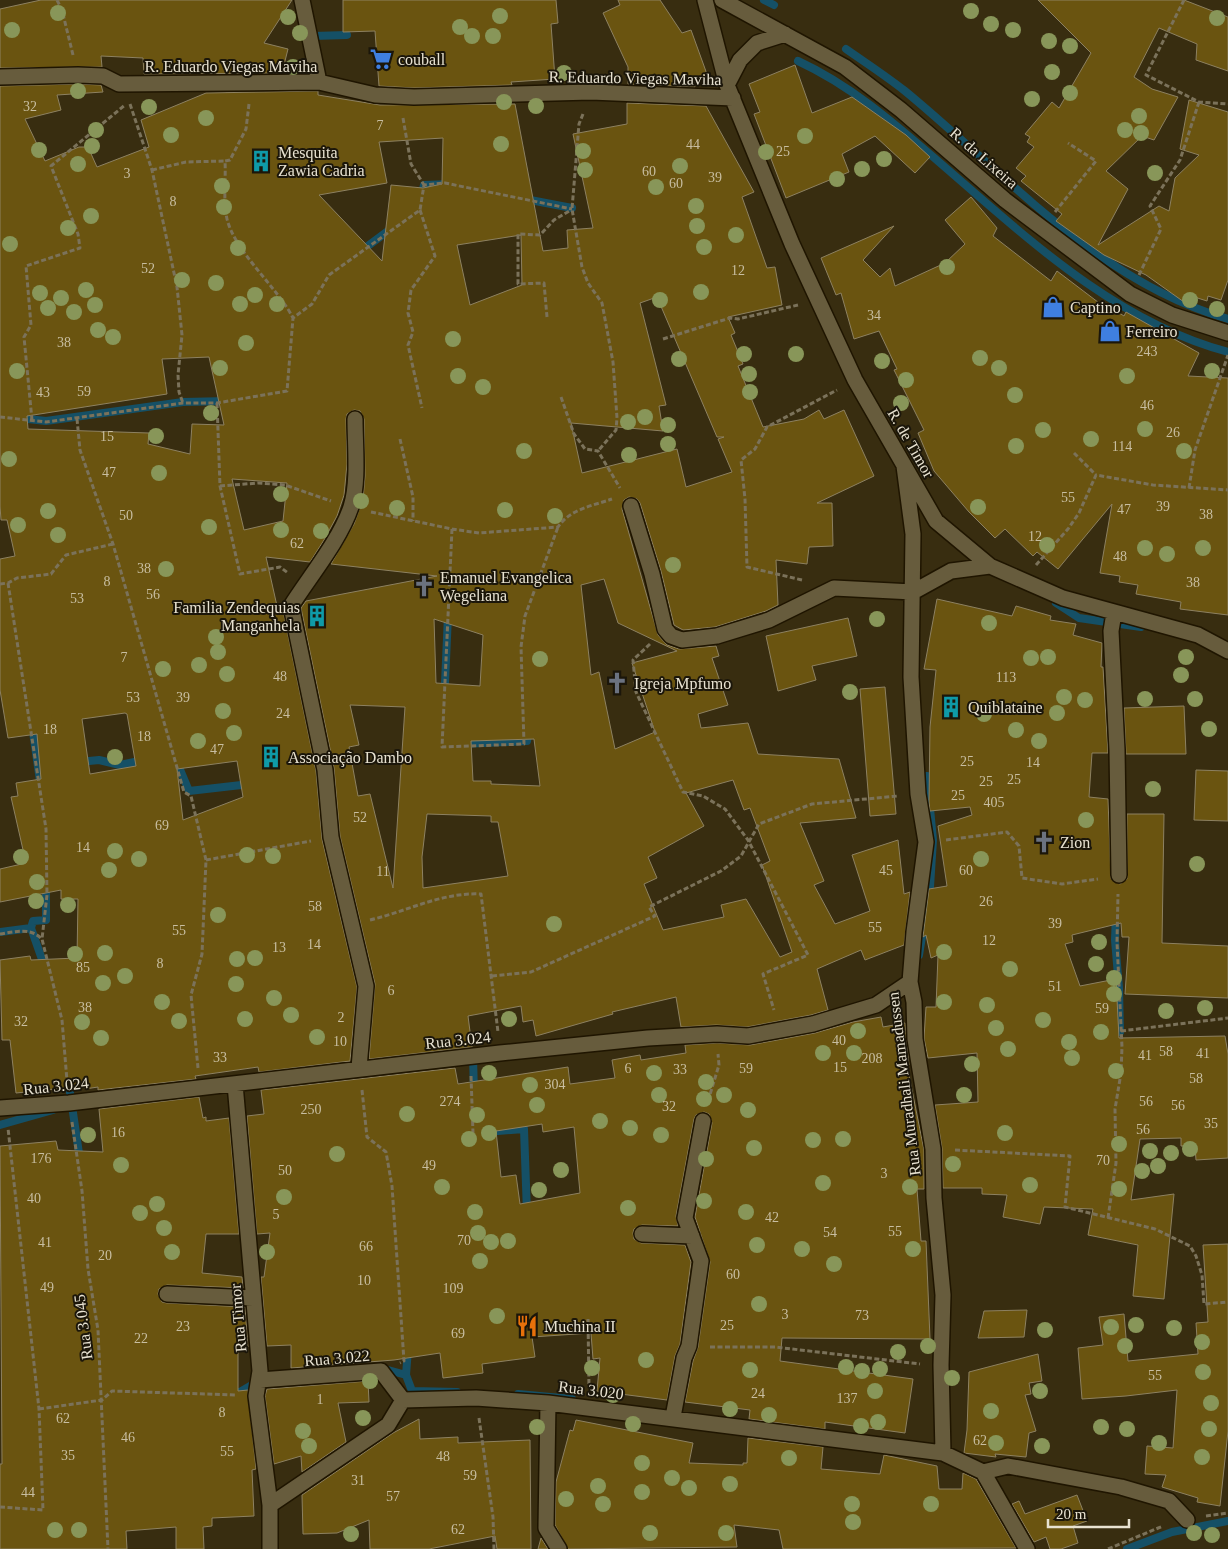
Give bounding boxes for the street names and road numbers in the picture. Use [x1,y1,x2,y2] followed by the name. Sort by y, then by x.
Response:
[145,58,317,76] street label: R. Eduardo Viegas Maviha
[548,68,722,89] street label: R. Eduardo Viegas Maviha
[947,124,1021,192] street label: R. da Lixeira
[884,405,938,481] street label: R. de Timor
[884,991,924,1177] street label: Rua Muradhali Mamadussen
[424,1028,492,1052] street label: Rua 3.024
[22,1074,90,1098] street label: Rua 3.024
[226,1282,249,1353] street label: Rua Timor
[71,1293,95,1361] street label: Rua 3.045
[303,1347,371,1369] street label: Rua 3.022
[557,1378,625,1402] street label: Rua 3.020

